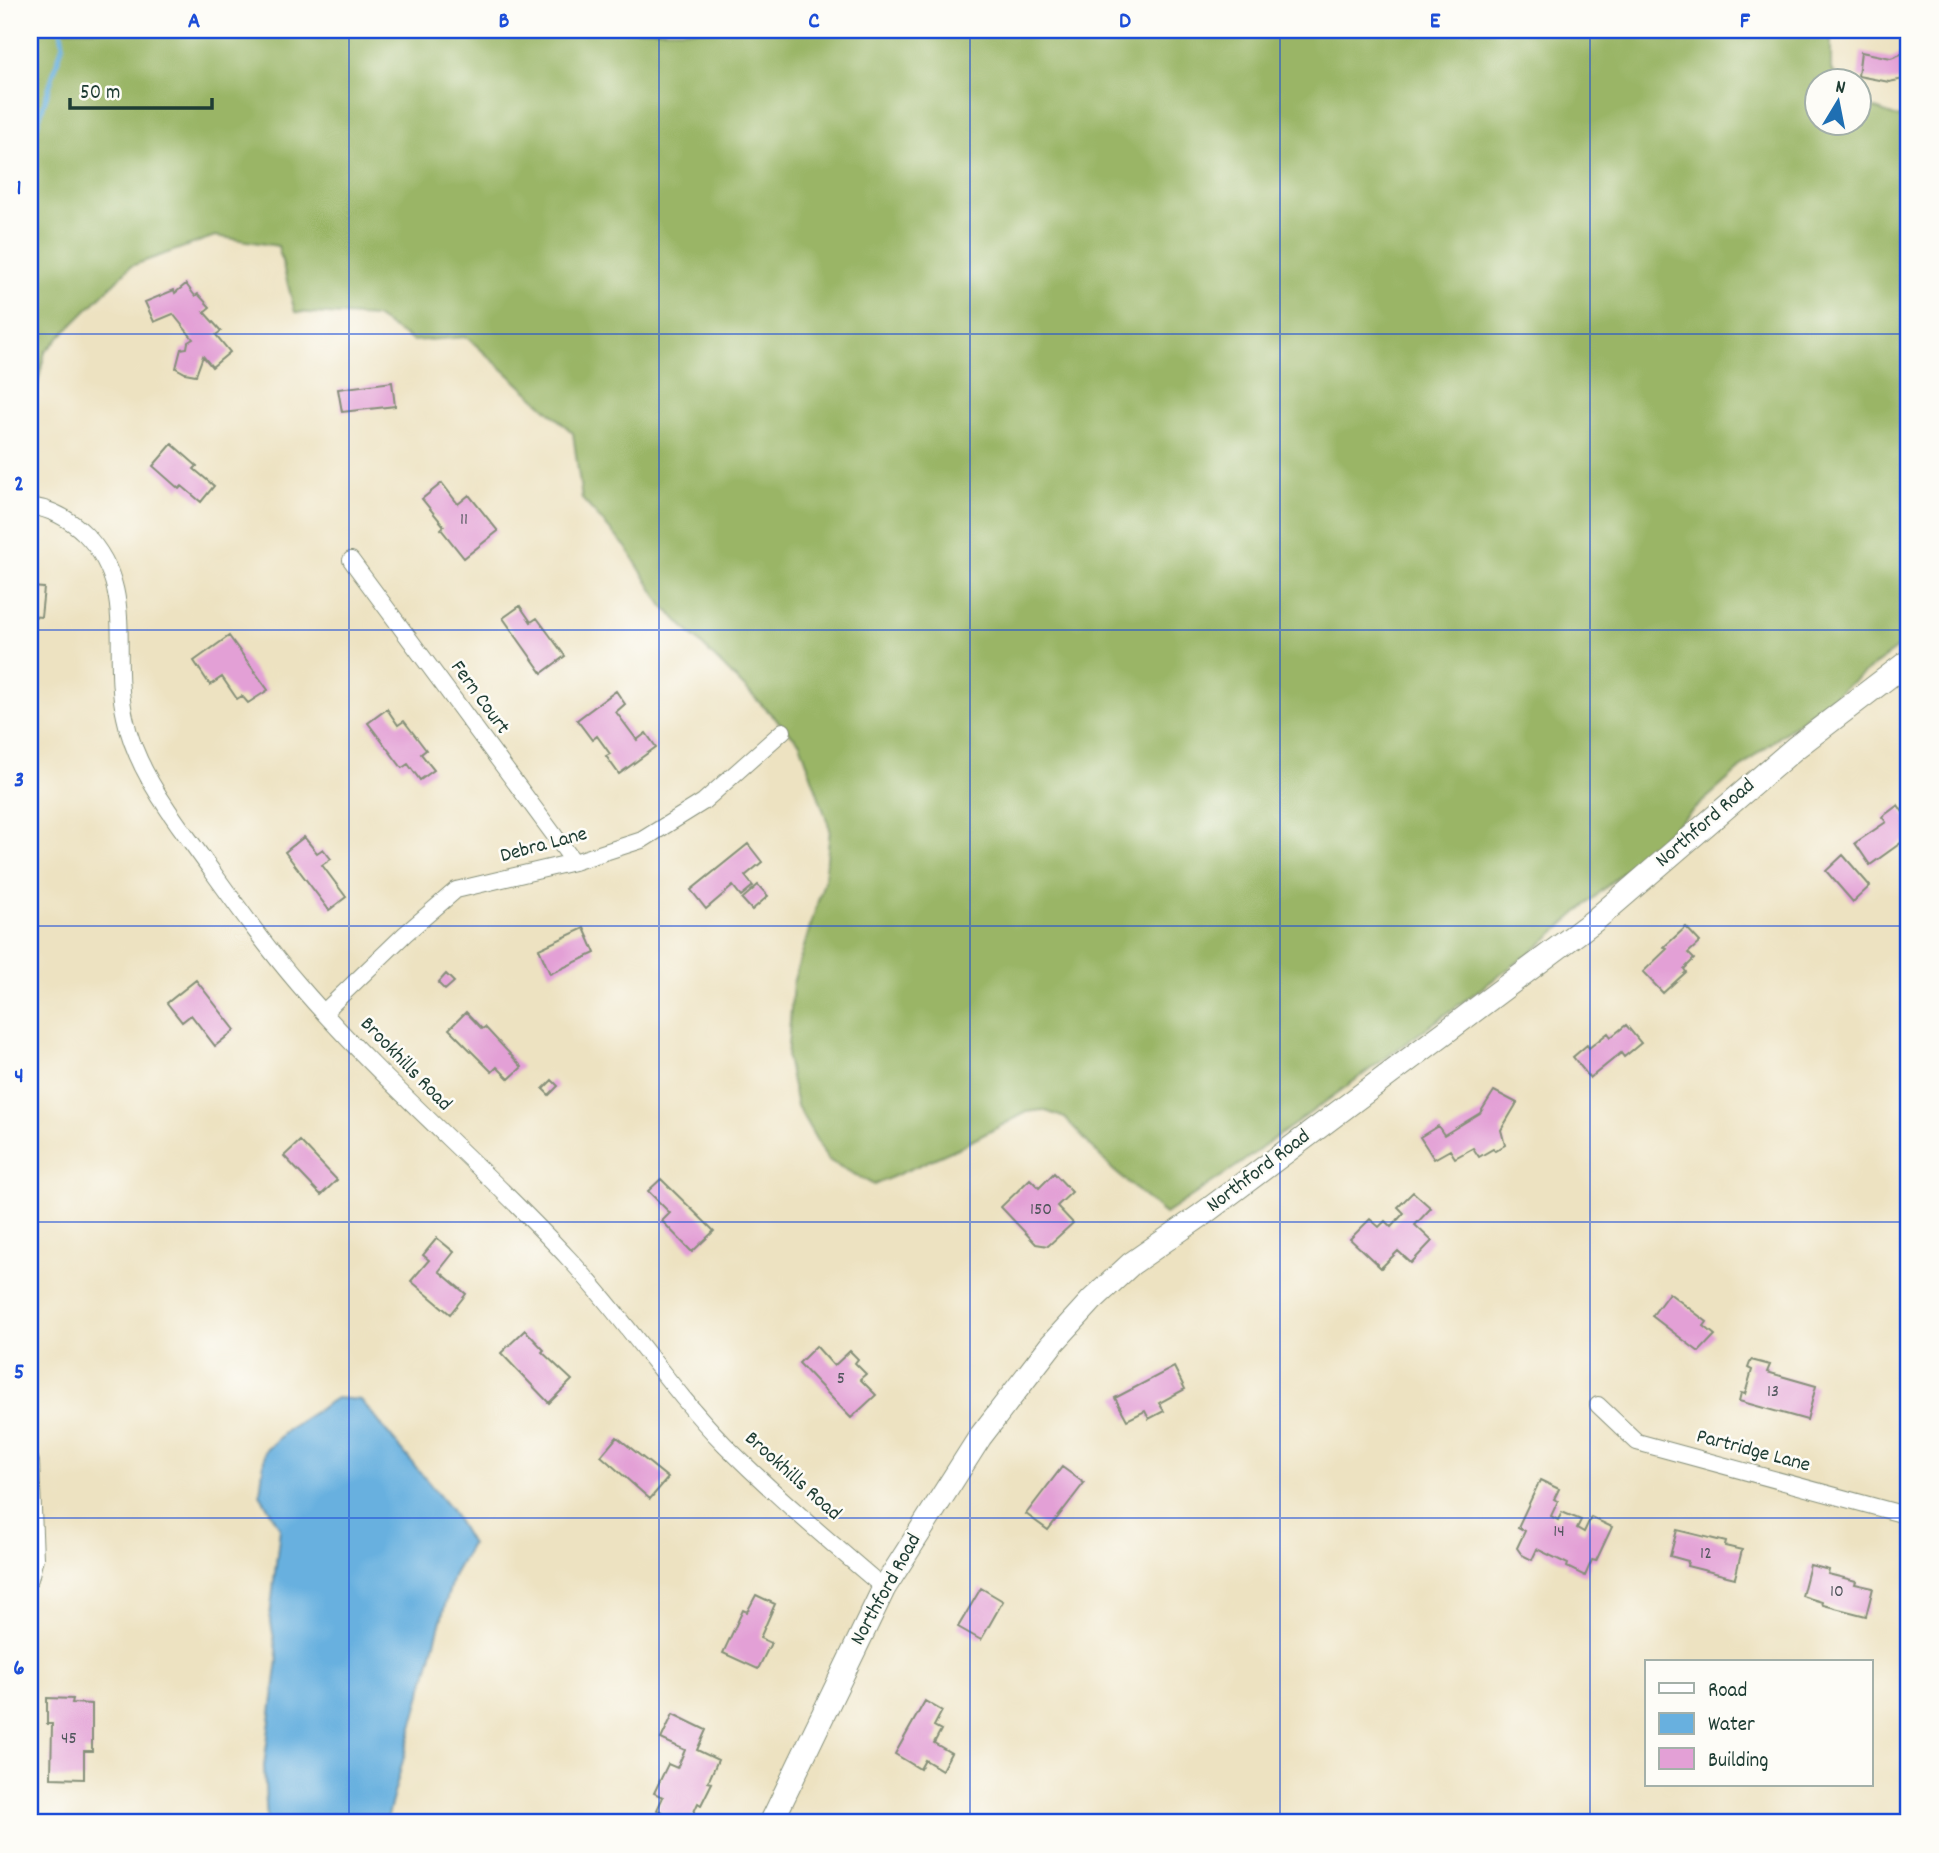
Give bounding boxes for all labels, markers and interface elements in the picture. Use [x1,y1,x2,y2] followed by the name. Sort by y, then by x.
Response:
[188,6,200,39] text: A
[499,6,510,39] text: B
[808,6,820,39] text: C
[1119,6,1131,39] text: D
[1430,6,1441,39] text: E
[1740,6,1751,39] text: F
[70,66,212,110] scale bar
[1802,66,1872,136] north arrow
[1833,75,1847,103] text: N
[80,79,120,109] text: 50 m
[16,173,22,206] text: 1
[14,469,24,502] text: 2
[460,508,468,533] house number: 11
[442,655,516,741] street label: Fern Court
[14,765,24,798] text: 3
[1650,772,1762,876] street label: Northford Road
[497,820,591,872] street label: Debra Lane
[352,1011,458,1119] street label: Brookhills Road
[14,1061,24,1094] text: 4
[1201,1123,1317,1221] street label: Northford Road
[1030,1198,1052,1223] house number: 150
[14,1357,24,1390] text: 5
[837,1367,845,1392] house number: 5
[1767,1380,1779,1405] house number: 13
[1693,1422,1813,1482] street label: Partridge Lane
[737,1425,847,1529] street label: Brookhills Road
[1553,1520,1565,1545] house number: 14
[844,1529,930,1651] street label: Northford Road
[1700,1542,1712,1567] house number: 12
[1830,1580,1844,1605] house number: 10
[13,1653,25,1686] text: 6
[1645,1660,1872,1786] legend
[1708,1677,1747,1707] text: Road
[1708,1711,1755,1741] text: Water
[61,1727,77,1752] house number: 45
[1708,1747,1768,1777] text: Building

